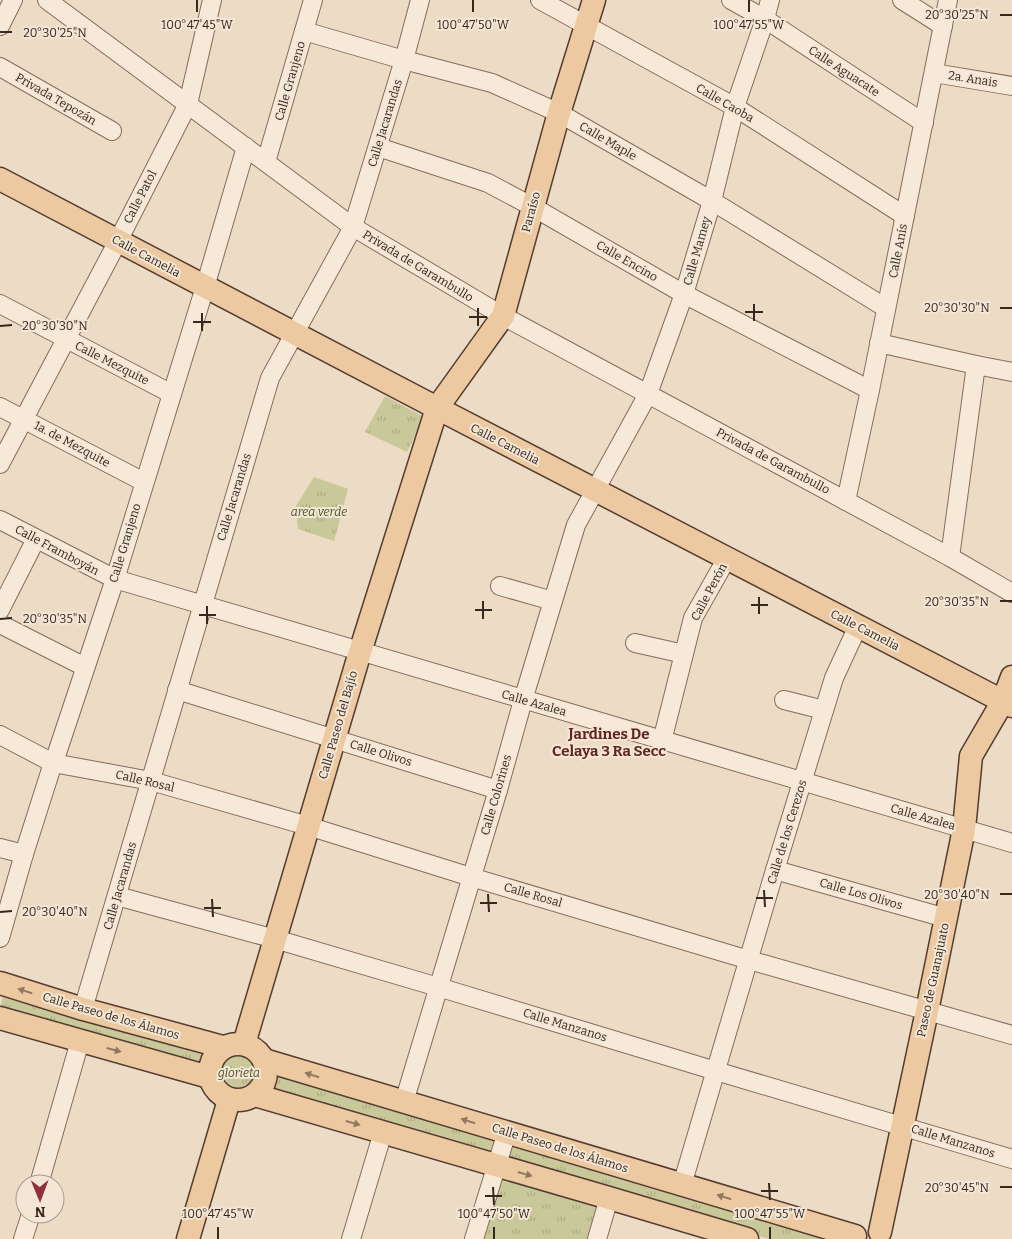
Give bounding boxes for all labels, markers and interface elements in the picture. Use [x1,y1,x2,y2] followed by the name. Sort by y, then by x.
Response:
[925,8,989,22] text: 20°30'25"N
[161,18,233,32] text: 100°47'45"W
[437,18,510,32] text: 100°47'50"W
[714,18,785,32] text: 100°47'55"W
[23,26,87,40] text: 20°30'25"N
[272,39,308,122] street label: Calle Granjeno
[806,43,882,99] street label: Calle Aguacate
[947,68,999,90] street label: 2a. Anais
[13,70,99,128] street label: Privada Tepozán
[365,77,405,169] street label: Calle Jacarandas
[694,81,757,125] street label: Calle Caoba
[577,119,639,163] street label: Calle Maple
[121,168,160,226] street label: Calle Patol
[519,190,543,234] street label: Paraíso
[680,214,714,287] street label: Calle Mamey
[886,222,910,279] street label: Calle Anís
[360,227,476,305] street label: Privada de Garambullo
[109,232,183,280] street label: Calle Camelia
[594,238,660,284] street label: Calle Encino
[924,301,990,315] text: 20°30'30"N
[22,319,88,333] text: 20°30'30"N
[73,338,151,388] street label: Calle Mezquite
[32,418,112,470] street label: 1a. de Mezquite
[468,421,542,468] street label: Calle Camelia
[714,425,832,497] street label: Privada de Garambullo
[214,451,254,543] street label: Calle Jacarandas
[106,502,144,584] street label: Calle Granjeno
[291,505,347,519] park label: area verde
[13,522,102,578] street label: Calle Framboyán
[688,561,730,623] street label: Calle Perón
[925,595,990,609] text: 20°30'35"N
[828,607,902,654] street label: Calle Camelia
[23,612,88,626] text: 20°30'35"N
[316,669,360,781] street label: Calle Paseo del Bajío
[500,687,569,719] street label: Calle Azalea
[552,725,666,760] district label: Jardines De Celaya 3 Ra Secc
[348,737,414,769] street label: Calle Olivos
[478,753,514,837] street label: Calle Colorines
[114,767,176,795] street label: Calle Rosal
[764,778,810,886] street label: Calle de los Cerezos
[889,801,958,833] street label: Calle Azalea
[101,840,139,932] street label: Calle Jacarandas
[818,875,904,913] street label: Calle Los Olivos
[502,880,564,910] street label: Calle Rosal
[924,888,990,902] text: 20°30'40"N
[22,905,88,919] text: 20°30'40"N
[914,922,952,1038] street label: Paseo de Guanajuato
[17,986,32,994] one-way arrow
[41,989,182,1042] street label: Calle Paseo de los Álamos
[521,1006,609,1045] street label: Calle Manzanos
[107,1047,122,1055] one-way arrow
[218,1066,260,1080] park label: glorieta
[304,1070,319,1078] one-way arrow
[460,1116,475,1124] one-way arrow
[345,1120,360,1128] one-way arrow
[490,1120,630,1176] street label: Calle Paseo de los Álamos
[909,1122,997,1161] street label: Calle Manzanos
[518,1170,533,1178] one-way arrow
[15,1174,65,1224] north arrow
[925,1181,990,1195] text: 20°30'45"N
[717,1193,732,1201] one-way arrow
[34,1203,46,1220] text: N
[182,1207,254,1221] text: 100°47'45"W
[458,1207,531,1221] text: 100°47'50"W
[735,1207,806,1221] text: 100°47'55"W

